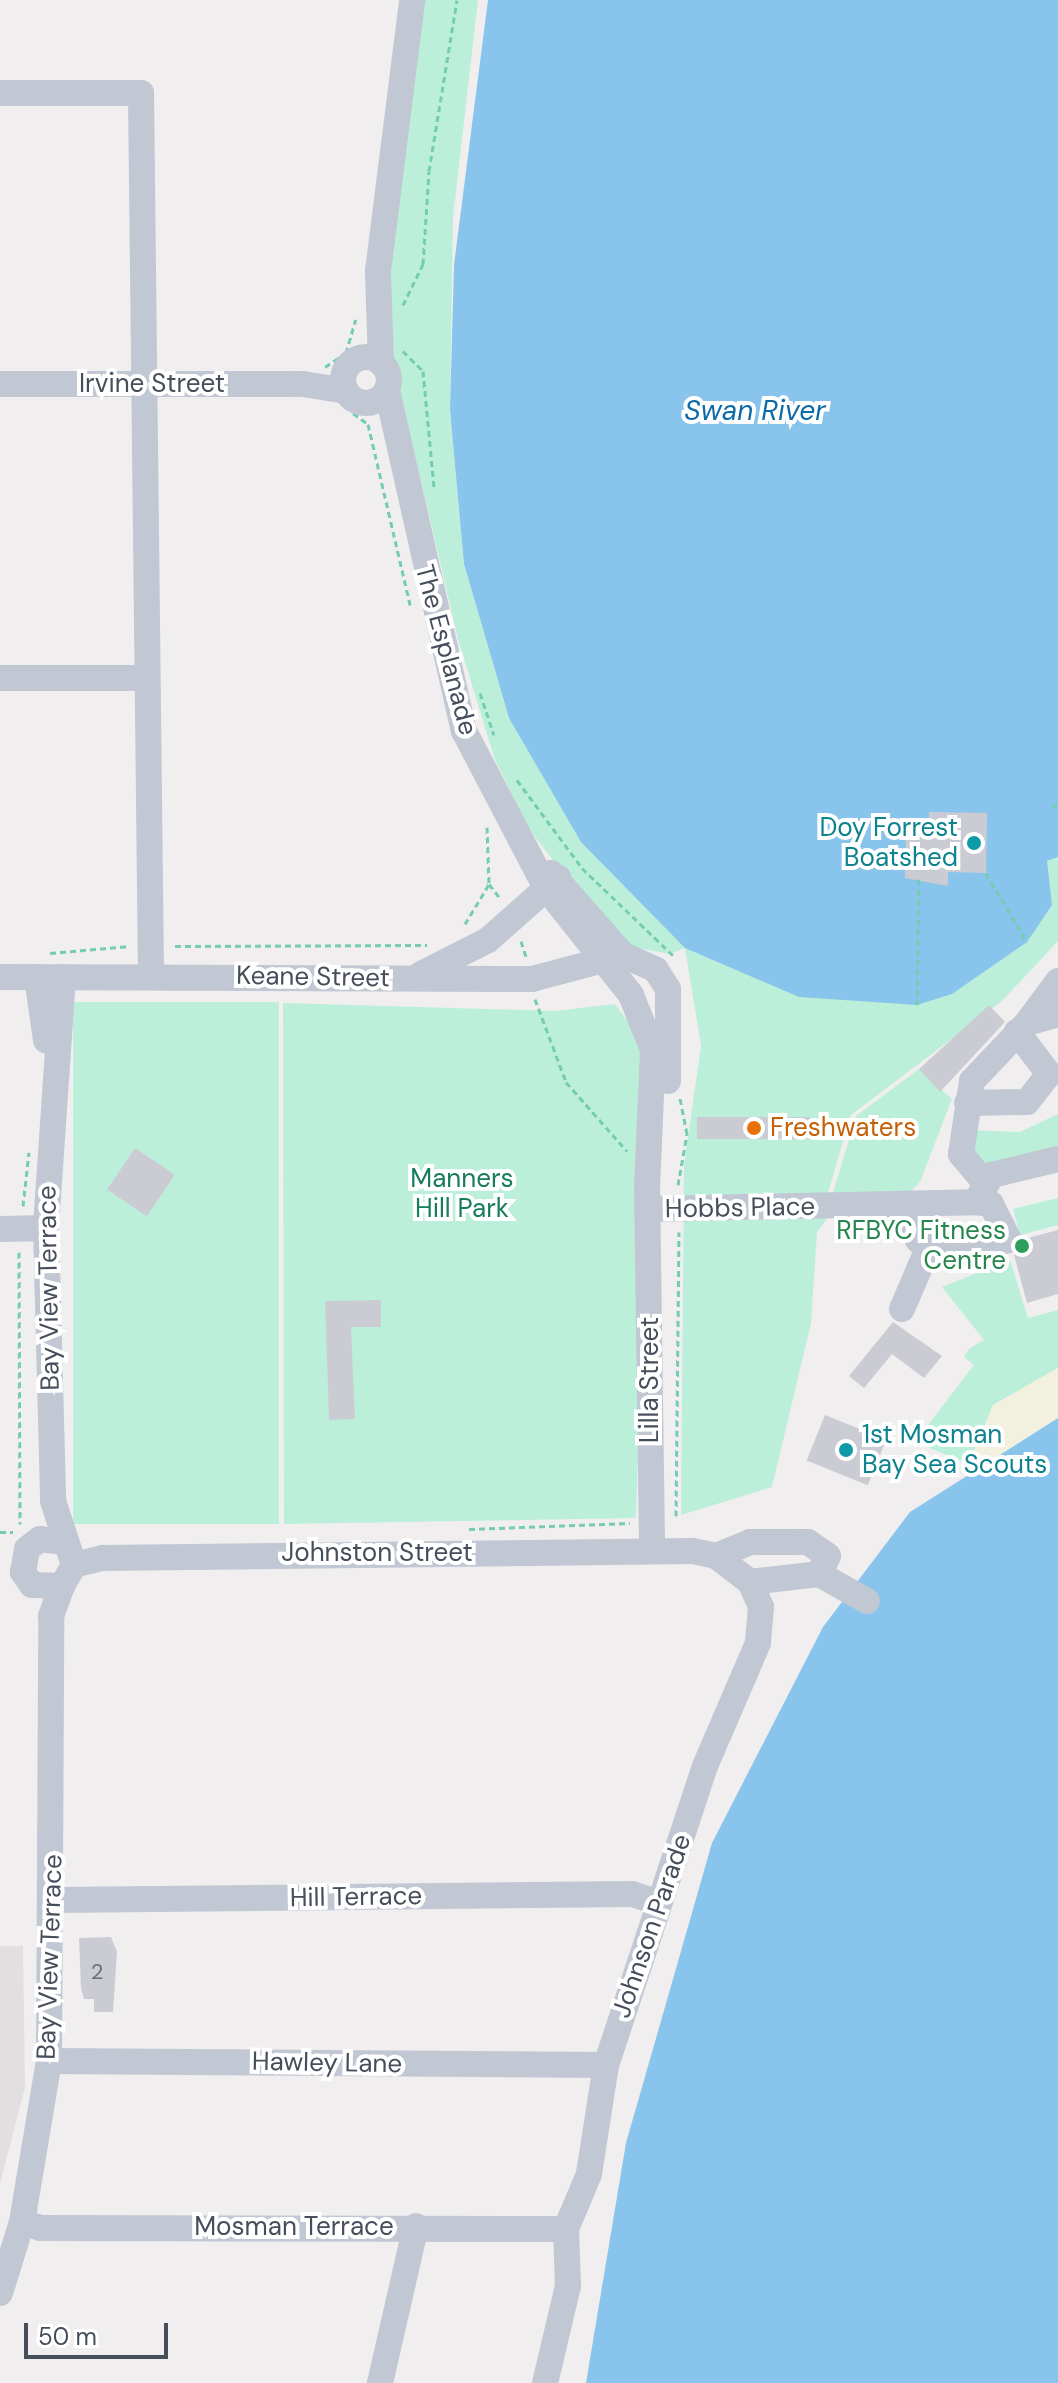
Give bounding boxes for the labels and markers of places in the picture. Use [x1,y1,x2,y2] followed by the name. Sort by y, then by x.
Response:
[819,812,958,874] place label: Doy Forrest Boatshed
[965,834,983,852] marker: Doy Forrest Boatshed
[770,1112,916,1144] place label: Freshwaters
[745,1119,763,1137] marker: Freshwaters
[836,1215,1006,1276] place label: RFBYC Fitness Centre
[1013,1237,1031,1255] marker: RFBYC Fitness Centre
[862,1419,1047,1480] place label: 1st Mosman Bay Sea Scouts
[837,1441,855,1459] marker: 1st Mosman Bay Sea Scouts

